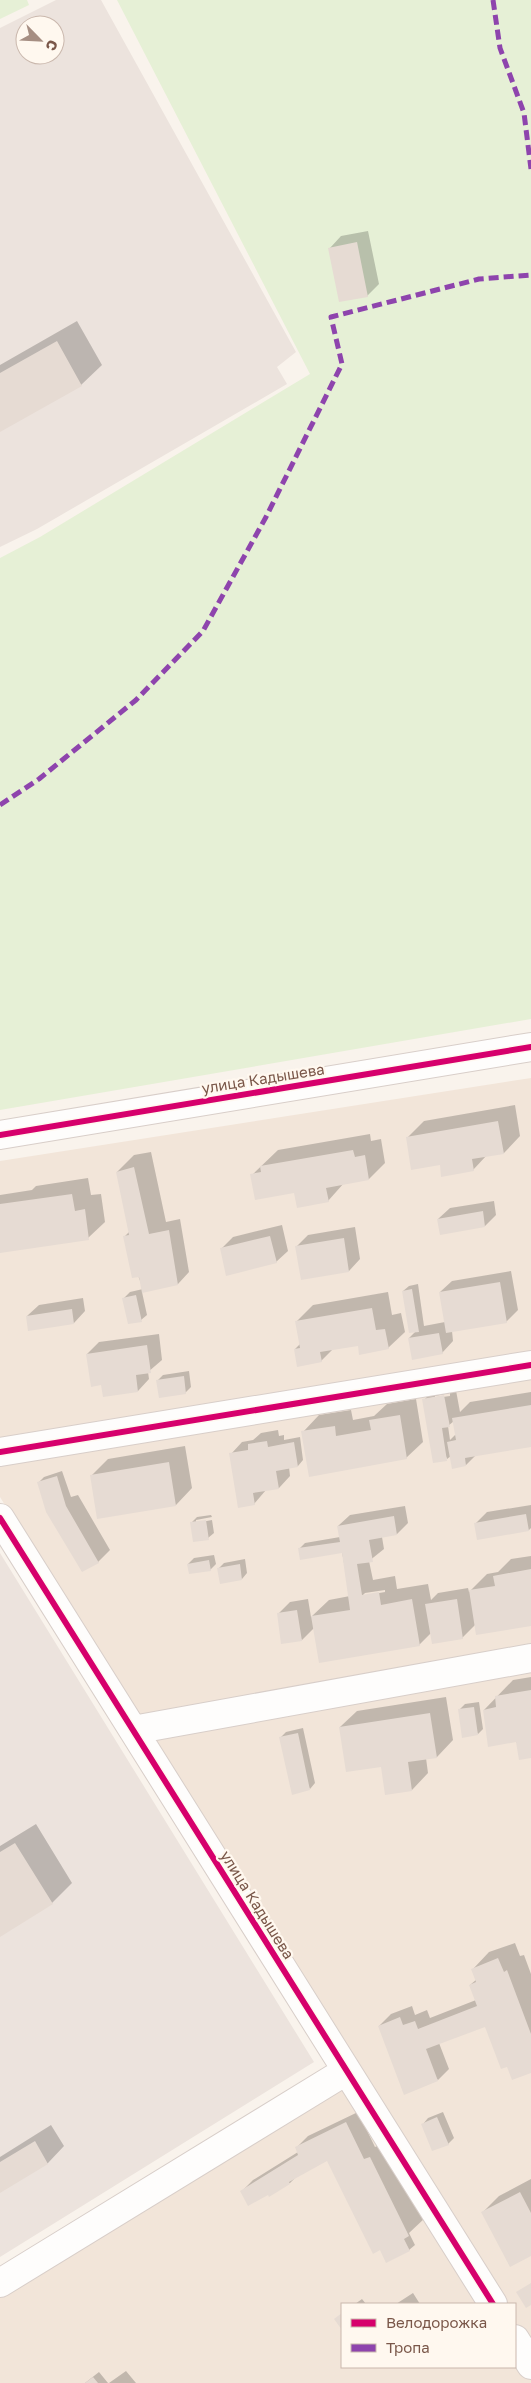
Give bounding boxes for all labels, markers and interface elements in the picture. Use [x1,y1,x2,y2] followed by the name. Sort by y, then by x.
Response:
[15,15,65,65] north arrow
[43,37,62,54] text: С
[200,1059,326,1097] street label: улица Кадышева
[217,1847,298,1962] street label: улица Кадышева
[341,2303,516,2368] legend
[386,2313,487,2331] text: Велодорожка
[386,2338,430,2356] text: Тропа

